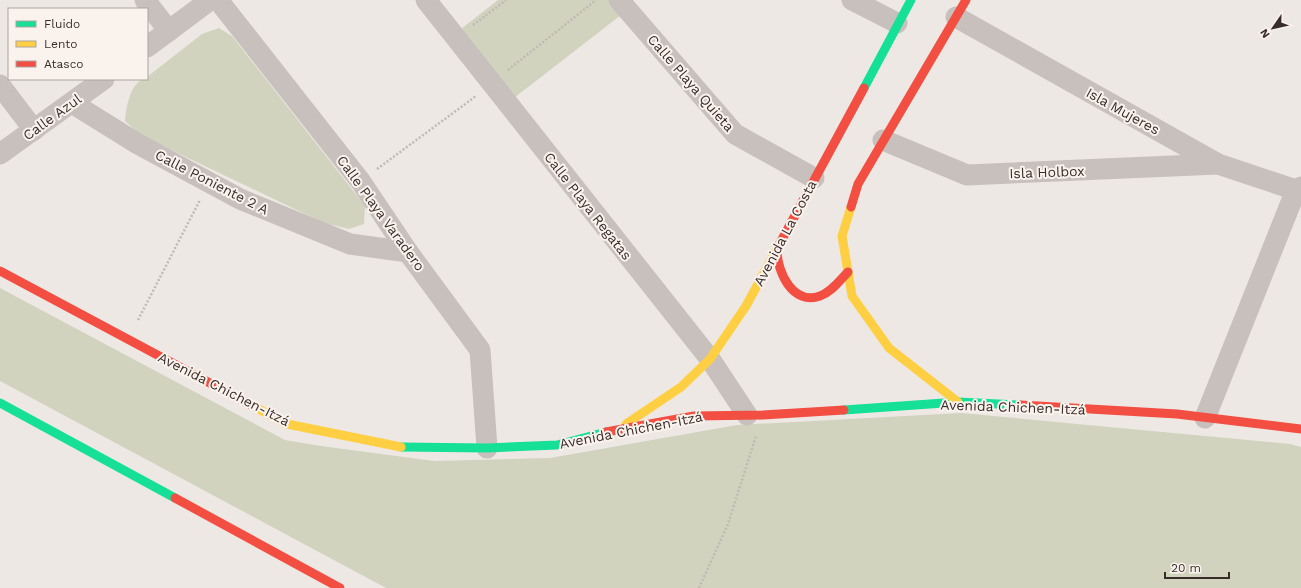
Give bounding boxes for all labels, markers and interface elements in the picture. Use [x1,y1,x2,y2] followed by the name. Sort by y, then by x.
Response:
[8,8,148,80] legend
[1253,8,1293,48] north arrow
[44,17,80,31] text: Fluido
[1257,26,1273,40] text: N
[645,31,737,135] street label: Calle Playa Quieta
[44,37,78,51] text: Lento
[44,57,84,71] text: Atasco
[1084,84,1162,138] street label: Isla Mujeres
[20,90,85,143] street label: Calle Azul
[153,146,271,218] street label: Calle Poniente 2 A
[541,149,635,263] street label: Calle Playa Regatas
[334,152,428,274] street label: Calle Playa Varadero
[1009,163,1085,181] street label: Isla Holbox
[750,177,820,289] street label: Avenida La Costa
[156,349,293,429] street label: Avenida Chichen-Itzá
[940,396,1086,418] street label: Avenida Chichen-Itzá
[558,408,704,452] street label: Avenida Chichen-Itzá
[1165,554,1229,580] scale bar
[1171,561,1201,575] text: 20 m

